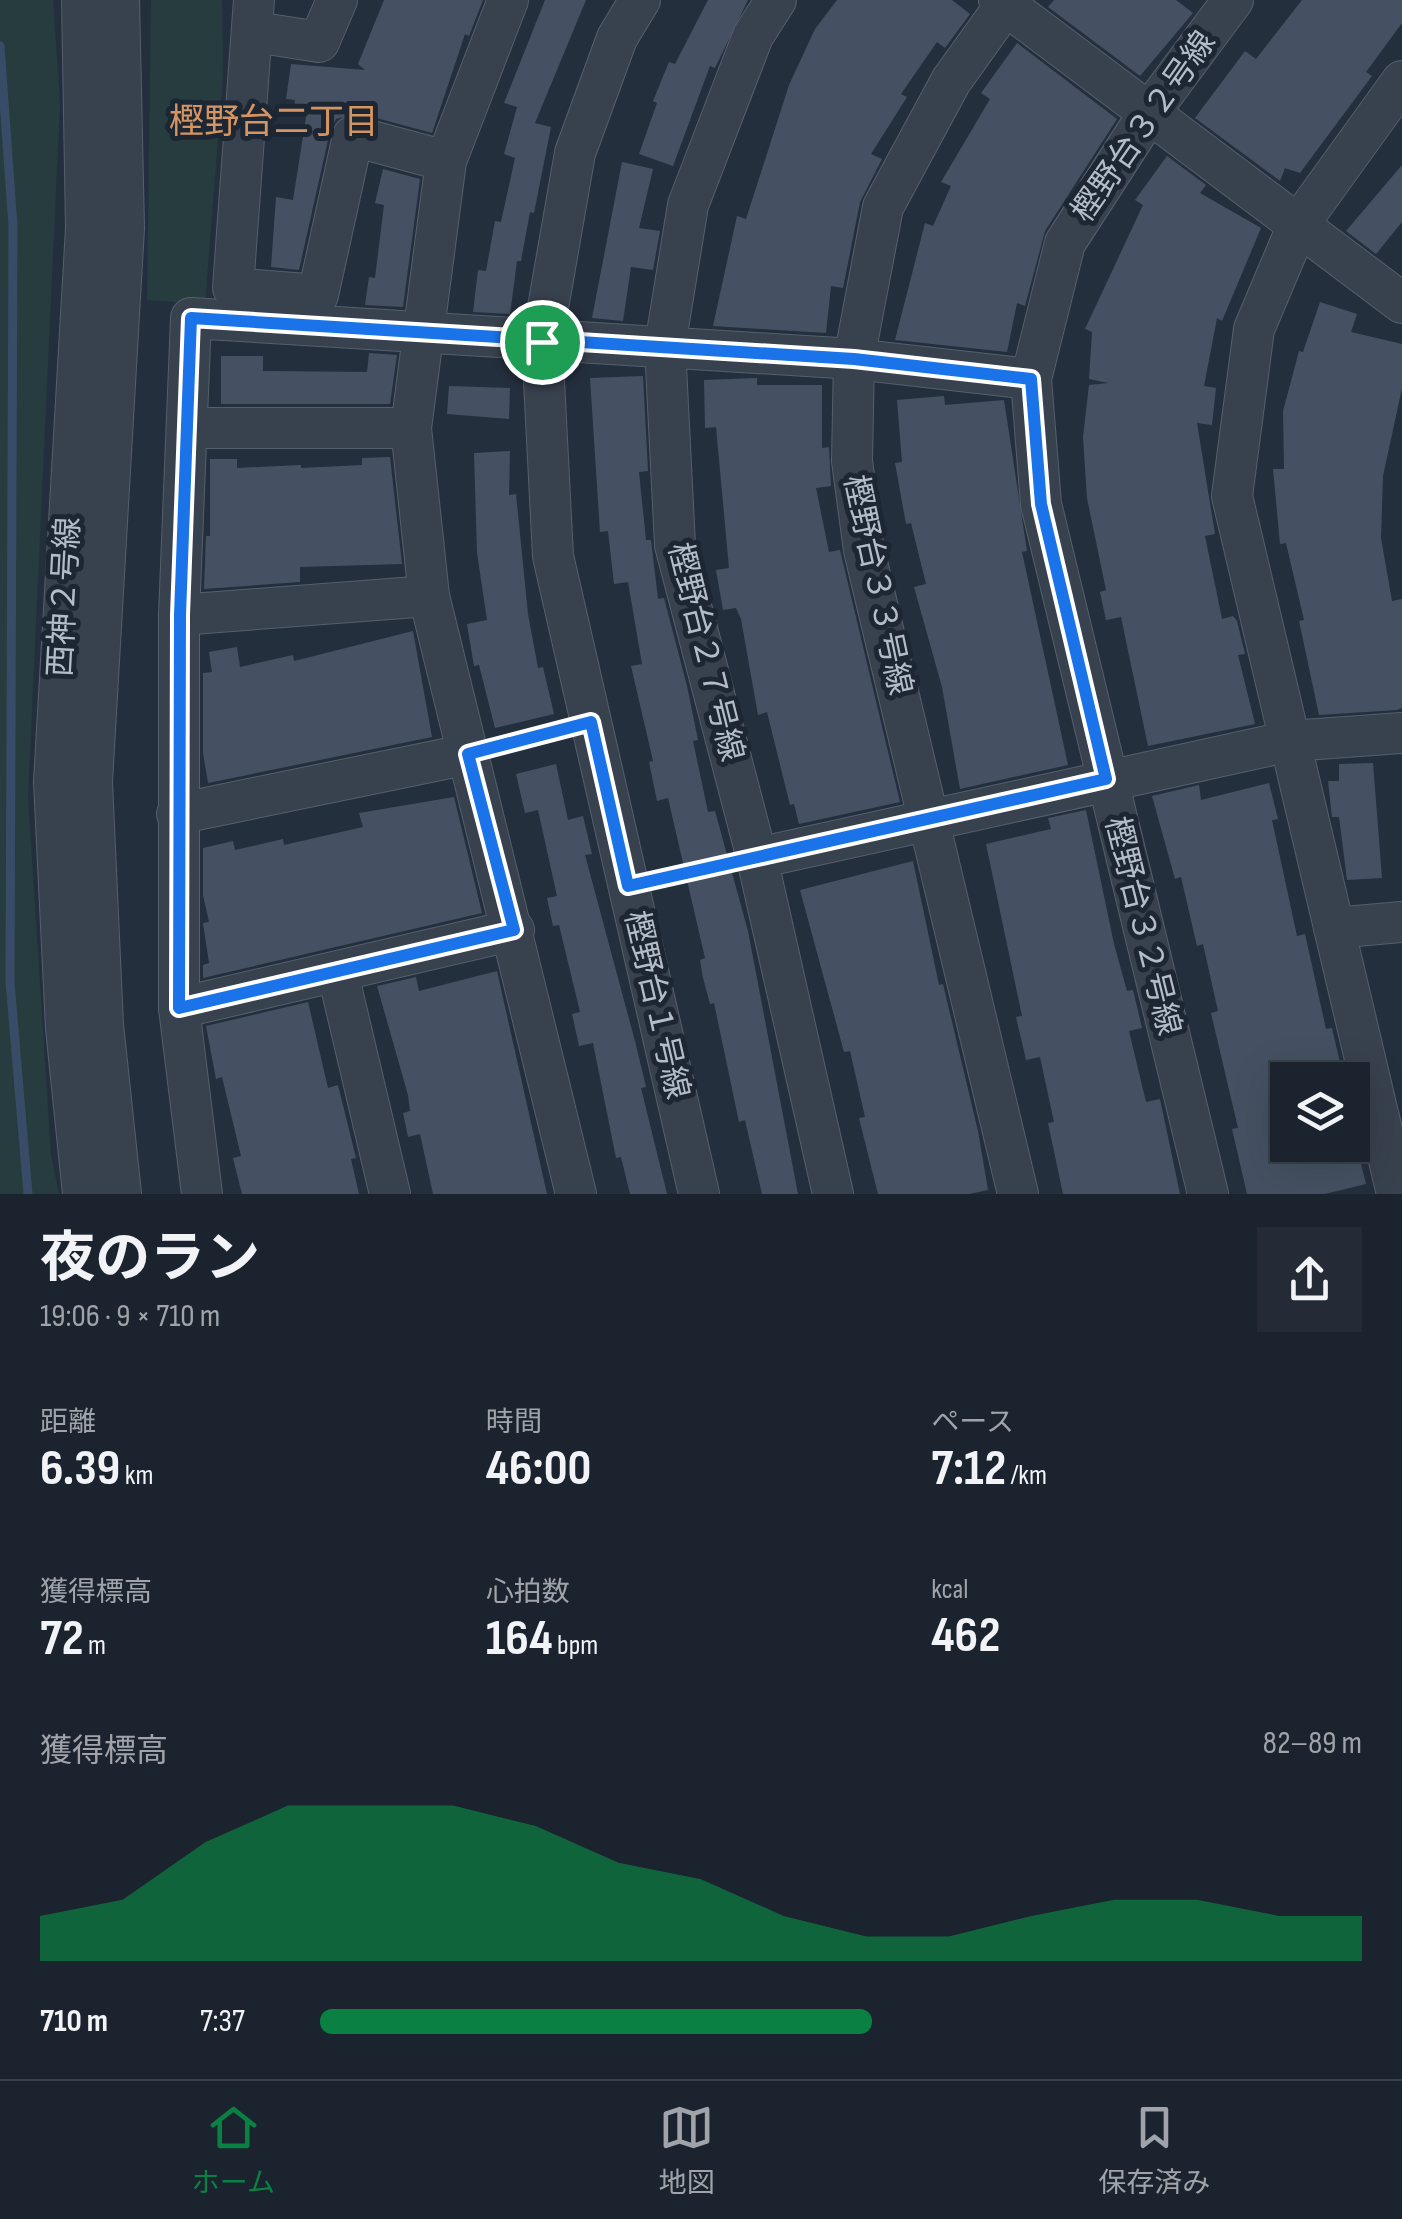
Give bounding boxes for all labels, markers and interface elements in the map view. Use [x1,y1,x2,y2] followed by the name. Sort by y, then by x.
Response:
[1064,24,1224,230] street label: 樫野台３２号線
[169,101,379,144] district label: 樫野台二丁目
[500,300,585,385] pin
[515,315,570,370] icon: arrive
[835,471,919,699] street label: 樫野台３３号線
[41,516,89,678] street label: 西神２号線
[659,539,751,765] street label: 樫野台２７号線
[1096,813,1188,1039] street label: 樫野台３２号線
[615,907,697,1103] street label: 樫野台１号線
[1270,1062,1370,1162] map controls
[1270,1062,1370,1162] button: layers
[40,1226,260,1293] text: 夜のラン
[1257,1227,1362,1332] button: share
[40,1297,220,1336] text: 19:06 · 9 × 710 m
[40,1406,96,1439] text: 距離
[486,1406,542,1439] text: 時間
[931,1406,1014,1439] text: ペース
[40,1439,120,1499] text: 6.39
[486,1439,591,1499] text: 46:00
[931,1439,1006,1499] text: 7:12
[120,1459,153,1492] text: km
[1006,1459,1047,1492] text: /km
[931,1573,968,1606] text: kcal
[40,1576,152,1609] text: 獲得標高
[486,1576,570,1609] text: 心拍数
[931,1606,1000,1666] text: 462
[40,1609,84,1669] text: 72
[486,1609,553,1669] text: 164
[84,1629,106,1662] text: m
[553,1629,598,1662] text: bpm
[1263,1724,1362,1763] text: 82–89 m
[40,1732,168,1771] text: 獲得標高
[40,2002,108,2041] text: 710 m
[200,2002,245,2041] text: 7:37
[192,2100,275,2200] tab: ホーム
[659,2100,715,2200] tab: 地図
[1098,2100,1210,2200] tab: 保存済み

